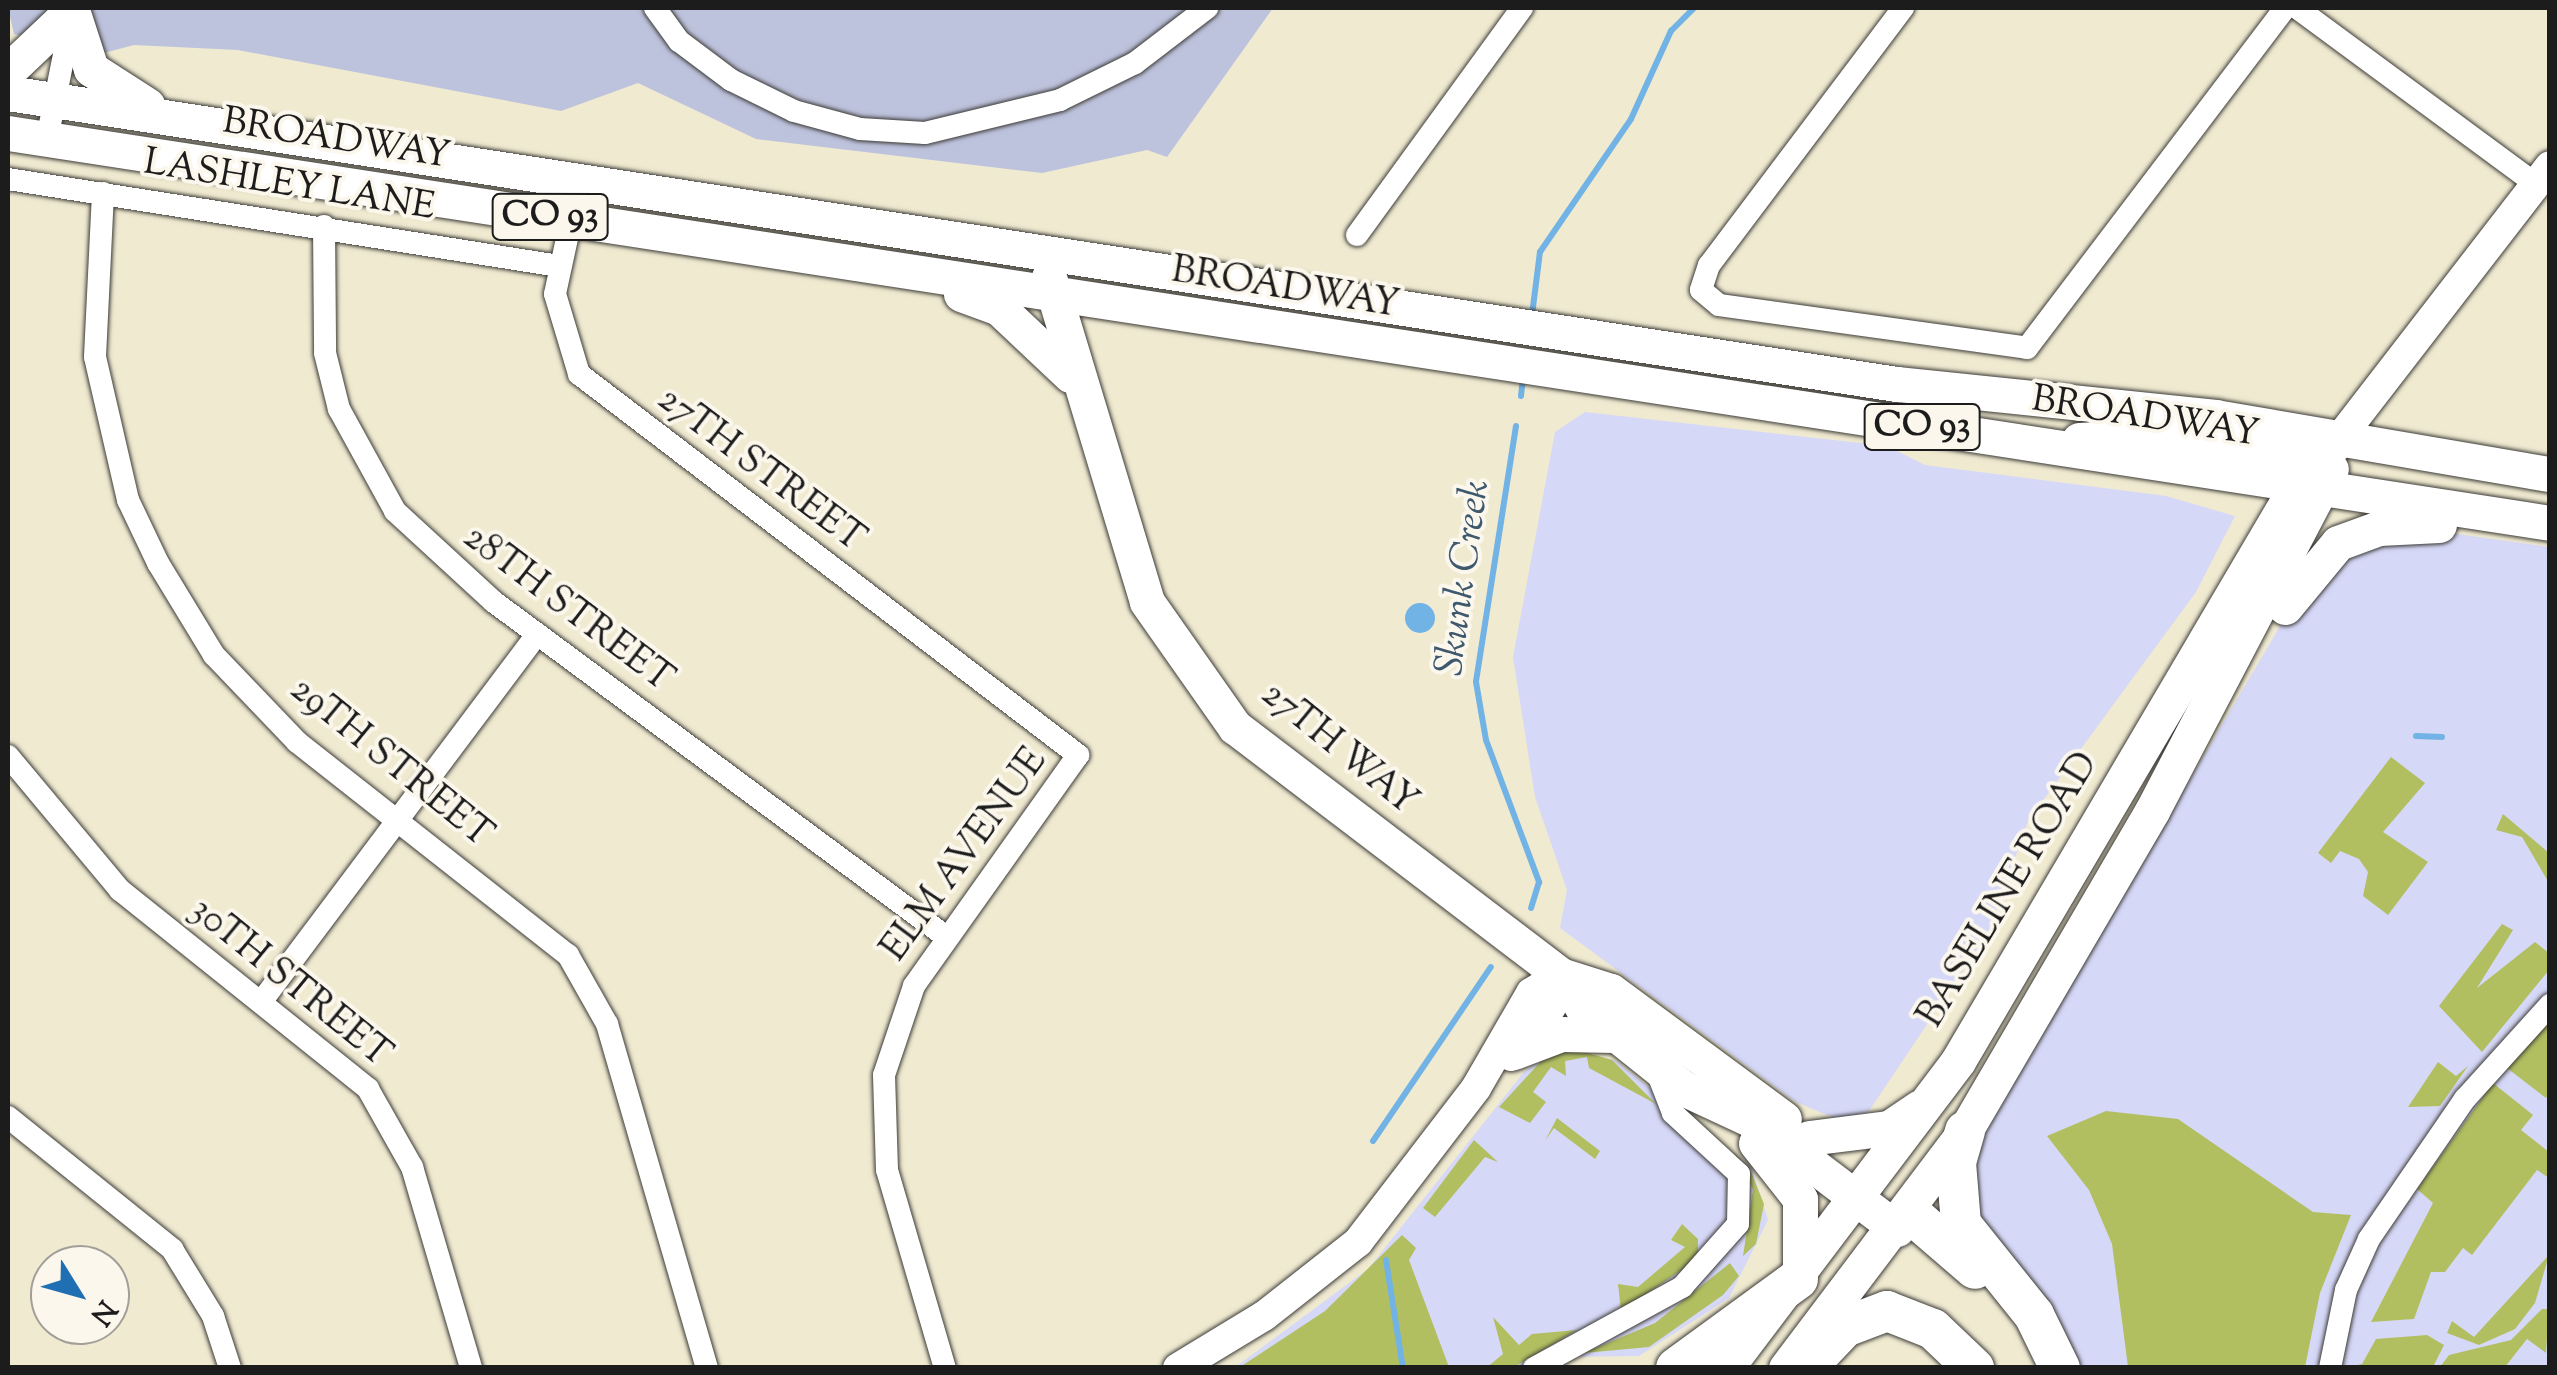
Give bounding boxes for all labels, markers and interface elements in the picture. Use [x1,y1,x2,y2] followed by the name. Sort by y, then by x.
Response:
[219,100,453,182] street label: BROADWAY
[140,141,438,233] street label: LASHLEY LANE
[490,187,610,247] road number: CO 93
[1168,249,1402,331] street label: BROADWAY
[647,378,873,564] street label: 27TH STREET
[2028,378,2262,460] street label: BROADWAY
[1862,397,1982,457] road number: CO 93
[1428,477,1502,679] water label: Skunk Creek
[453,516,681,704] street label: 28TH STREET
[280,669,500,859] street label: 29TH STREET
[1251,673,1425,827] street label: 27TH WAY
[873,741,1059,971] street label: ELM AVENUE
[1910,745,2110,1037] street label: BASELINE ROAD
[179,889,399,1079] street label: 30TH STREET
[30,1245,130,1345] north arrow
[80,1291,125,1333] text: N

